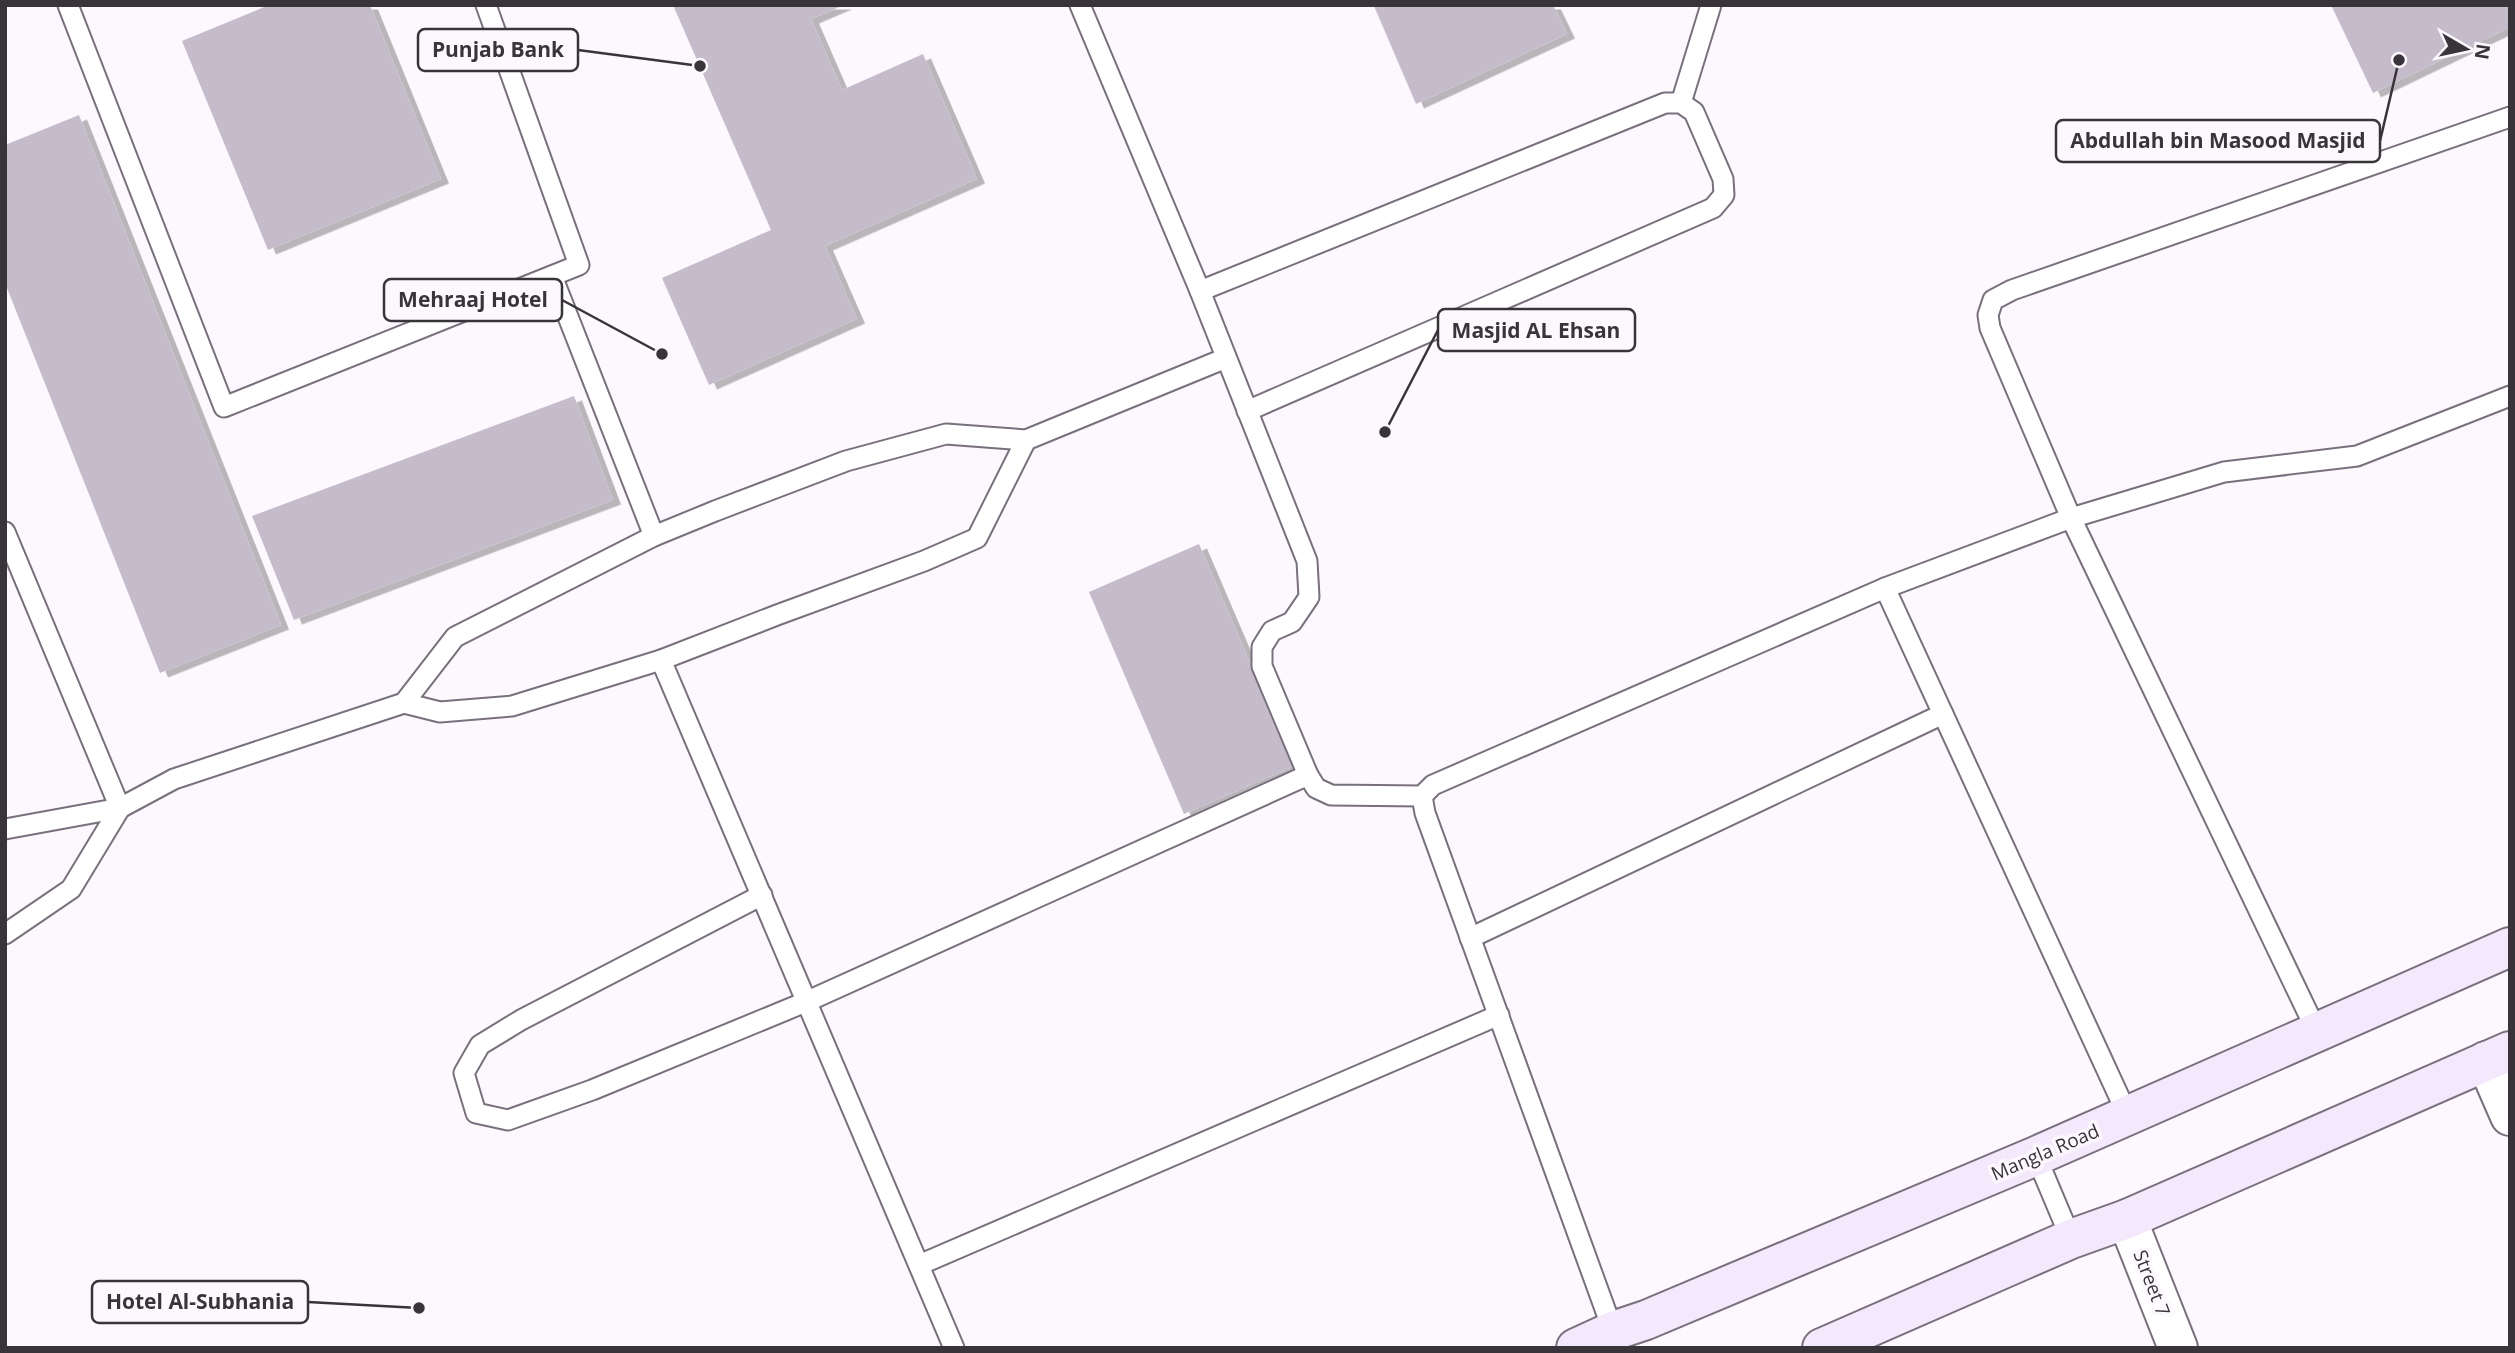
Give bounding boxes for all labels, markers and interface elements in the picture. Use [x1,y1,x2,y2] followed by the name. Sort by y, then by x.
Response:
[2431,14,2501,84] north arrow
[418,29,578,71] callout: Punjab Bank
[432,35,565,63] text: Punjab Bank
[2469,42,2497,61] text: N
[2056,120,2380,162] callout: Abdullah bin Masood Masjid
[2070,126,2366,154] text: Abdullah bin Masood Masjid
[384,279,562,321] callout: Mehraaj Hotel
[398,285,548,313] text: Mehraaj Hotel
[1438,309,1635,351] callout: Masjid AL Ehsan
[1452,316,1620,344] text: Masjid AL Ehsan
[1987,1118,2103,1186] street label: Mangla Road
[2128,1246,2176,1320] street label: Street 7
[92,1281,308,1323] callout: Hotel Al-Subhania
[106,1287,294,1315] text: Hotel Al-Subhania

